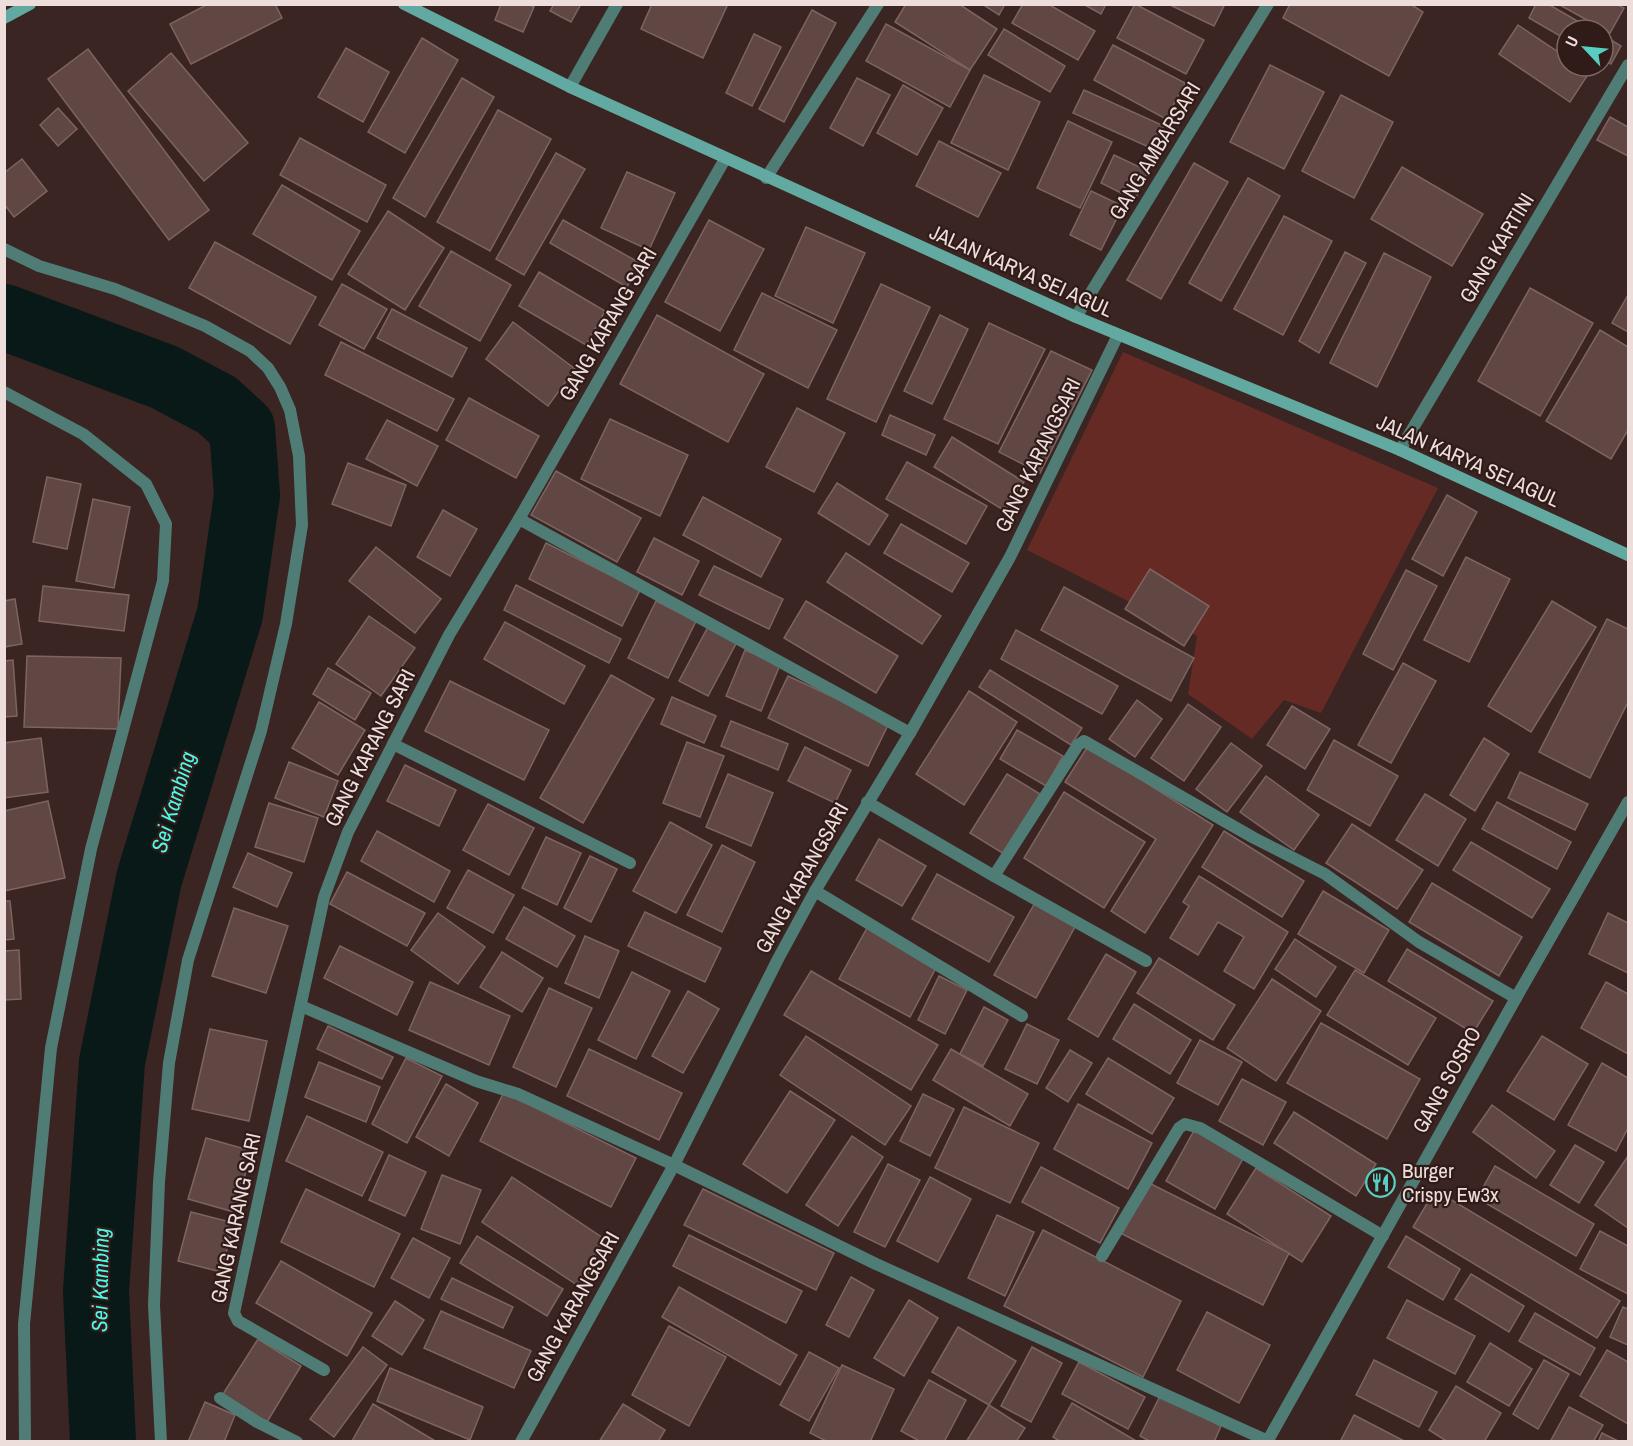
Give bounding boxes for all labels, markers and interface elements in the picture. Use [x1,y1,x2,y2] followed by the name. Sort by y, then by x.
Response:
[1555,18,1615,78] north arrow
[1560,32,1583,51] text: U
[1102,76,1207,225] street label: GANG AMBARSARI
[1452,187,1541,308] street label: GANG KARTINI
[925,217,1118,324] street label: JALAN KARYA SEI AGUL
[552,241,663,406] street label: GANG KARANG SARI
[988,373,1087,537] street label: GANG KARANGSARI
[1372,407,1565,514] street label: JALAN KARYA SEI AGUL
[317,664,422,832] street label: GANG KARANG SARI
[143,748,203,856] water label: Sei Kambing
[748,797,855,958] street label: GANG KARANGSARI
[1405,1021,1488,1138] street label: GANG SOSRO
[203,1130,268,1306] street label: GANG KARANG SARI
[1402,1156,1499,1209] place label: Burger Crispy Ew3x
[1365,1167,1397,1199] restaurant icon: Burger Crispy Ew3x
[519,1226,626,1387] street label: GANG KARANGSARI
[84,1228,116,1332] water label: Sei Kambing

